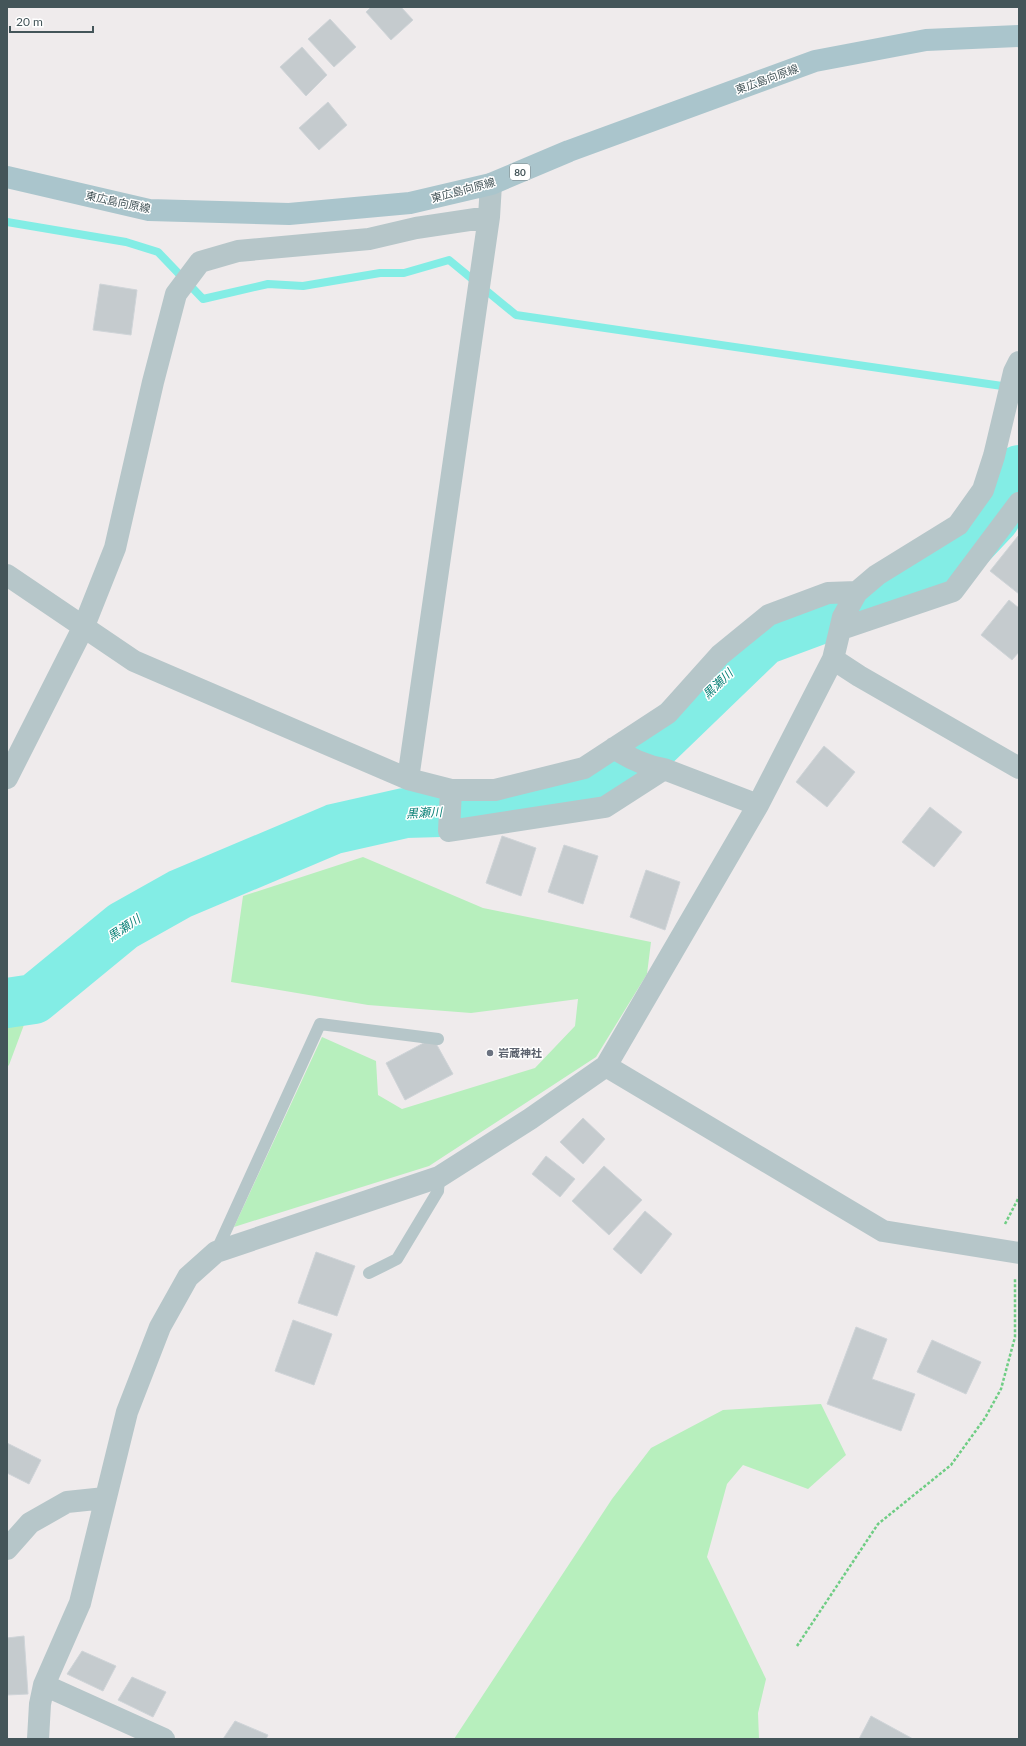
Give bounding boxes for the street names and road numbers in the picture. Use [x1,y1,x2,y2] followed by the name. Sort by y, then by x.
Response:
[734,61,800,96] street label: 東広島向原線
[510,164,530,180] road number: 80
[429,175,496,204] street label: 東広島向原線
[84,188,152,215] street label: 東広島向原線

